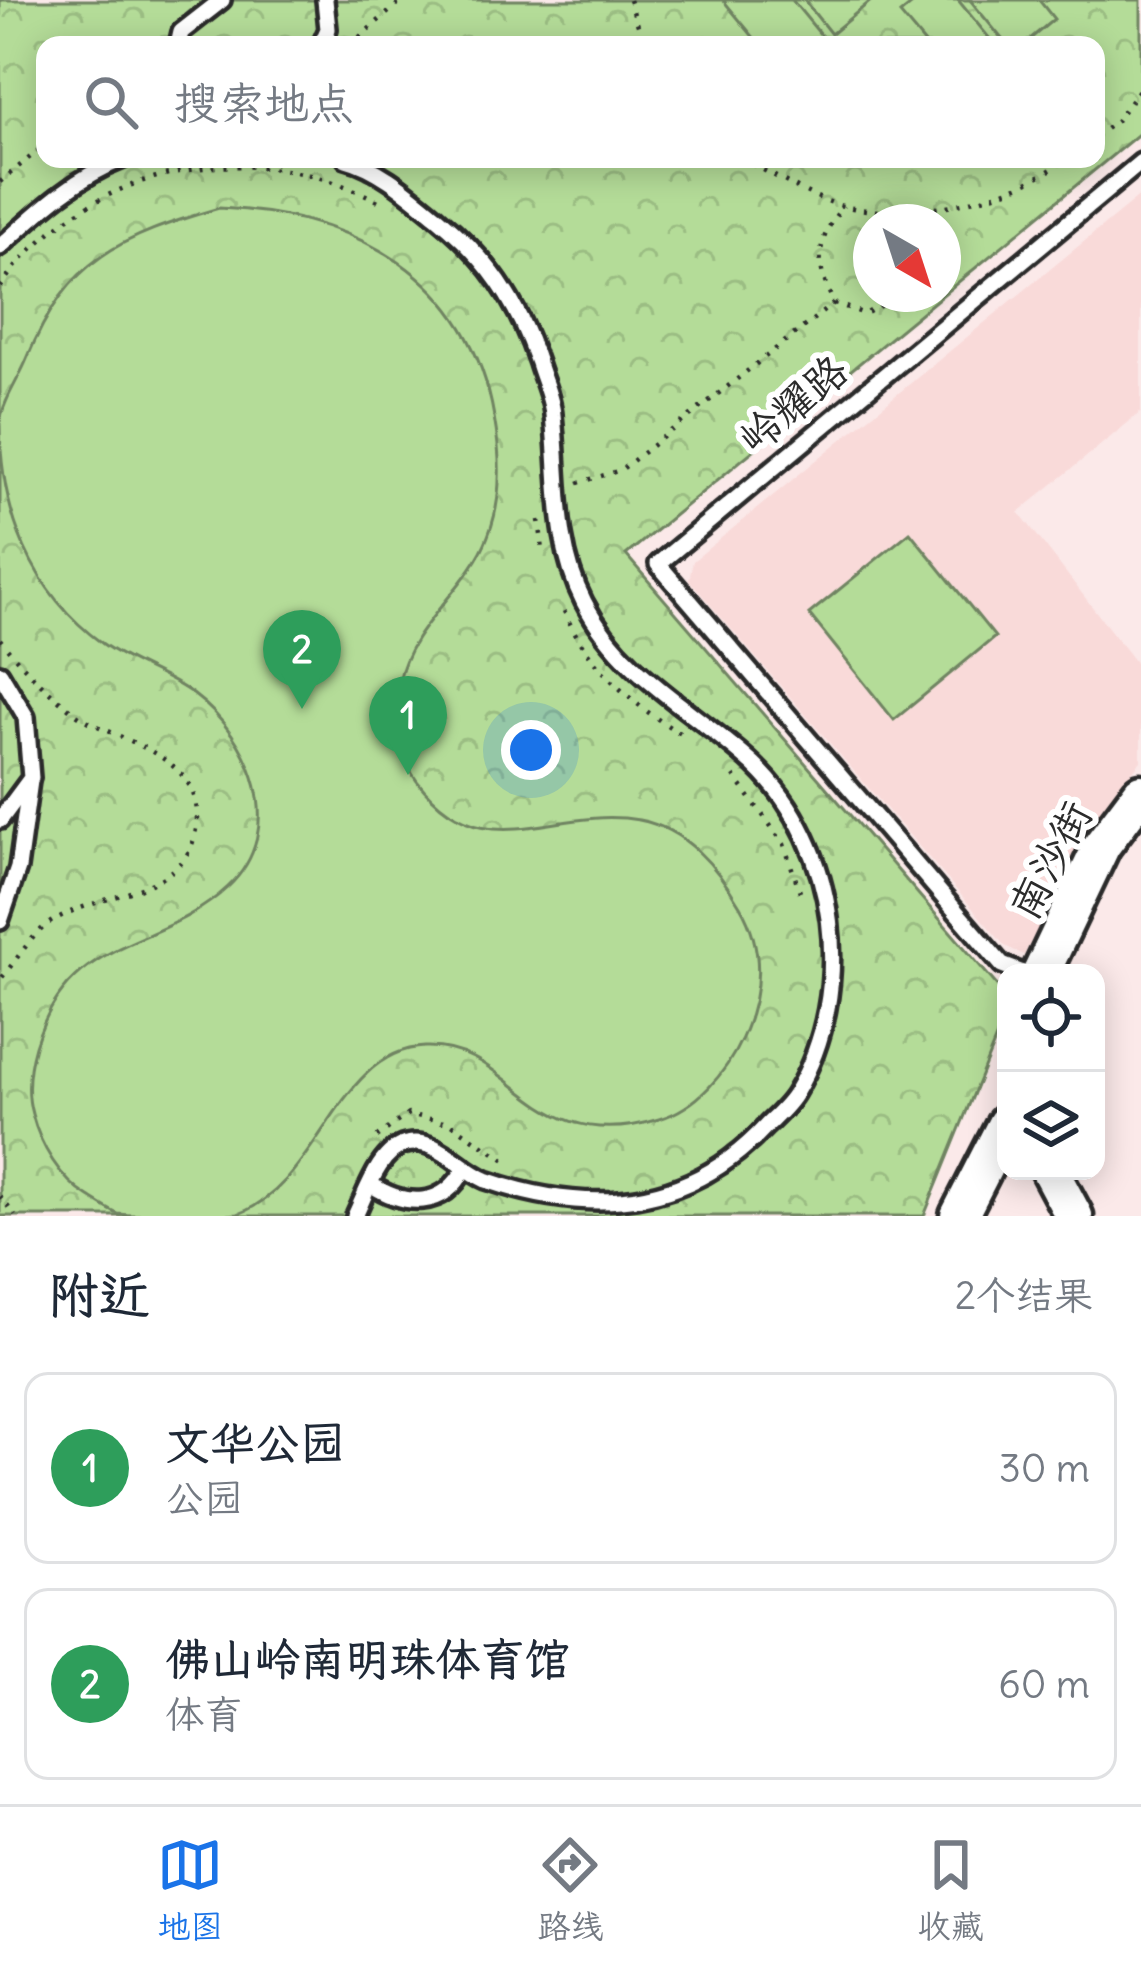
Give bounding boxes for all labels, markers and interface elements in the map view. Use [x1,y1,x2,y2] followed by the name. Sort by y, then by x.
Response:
[36,36,1105,168] search box
[78,69,144,135] icon: search
[174,75,354,131] text: 搜索地点
[853,204,961,312] north arrow
[728,344,858,464] street label: 岭耀路
[263,610,341,709] pin: 2
[369,676,447,775] pin: 1
[501,720,561,780] your location
[997,792,1103,928] street label: 南沙街
[997,964,1105,1180] map controls
[997,964,1105,1072] button: locate
[997,1072,1105,1180] button: layers
[48,1263,150,1327] text: 附近
[955,1271,1093,1320] text: 2个结果
[165,1415,345,1471] text: 文华公园
[82,1444,98,1493] text: 1
[999,1444,1090,1493] text: 30 m
[165,1474,243,1523] text: 公园
[165,1631,570,1687] text: 佛山岭南明珠体育馆
[79,1660,101,1709] text: 2
[998,1660,1090,1709] text: 60 m
[165,1690,243,1739] text: 体育
[157,1832,223,1947] tab: 地图
[537,1832,603,1947] tab: 路线
[918,1832,984,1947] tab: 收藏

